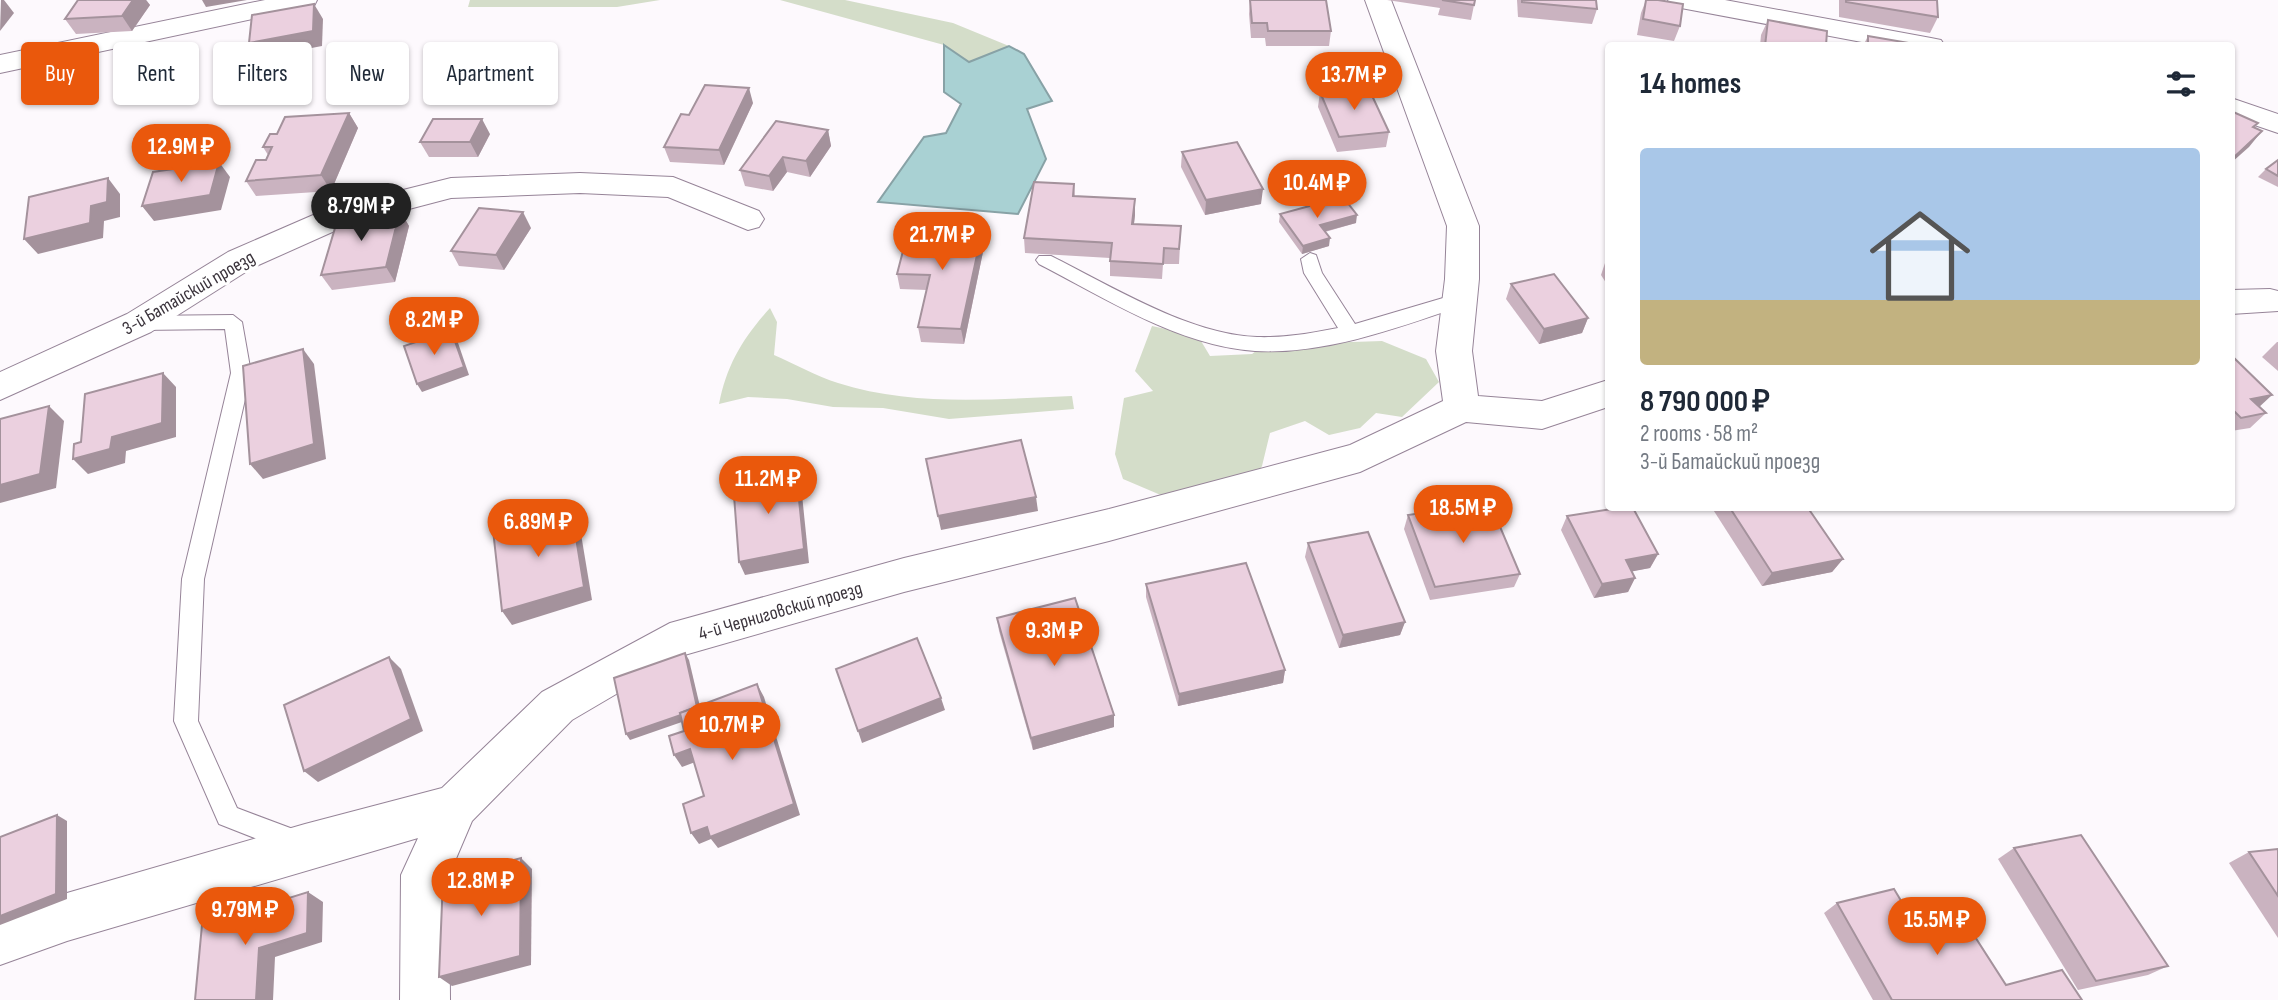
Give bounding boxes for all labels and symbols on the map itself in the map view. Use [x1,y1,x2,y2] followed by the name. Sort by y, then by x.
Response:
[1289,52,1419,112] pin: 13.7M ₽
[116,124,246,184] pin: 12.9M ₽
[1252,160,1382,220] pin: 10.4M ₽
[296,184,426,243] pin: 8.79M ₽
[877,212,1007,272] pin: 21.7M ₽
[119,246,259,340] street label: 3-й Батайский проезд
[377,298,491,357] pin: 8.2M ₽
[703,456,833,516] pin: 11.2M ₽
[1398,486,1528,545] pin: 18.5M ₽
[473,500,603,559] pin: 6.89M ₽
[696,577,865,646] street label: 4-й Черниговский проезд
[997,608,1111,668] pin: 9.3M ₽
[667,702,797,762] pin: 10.7M ₽
[416,858,546,918] pin: 12.8M ₽
[180,888,310,947] pin: 9.79M ₽
[1872,898,2002,957] pin: 15.5M ₽

